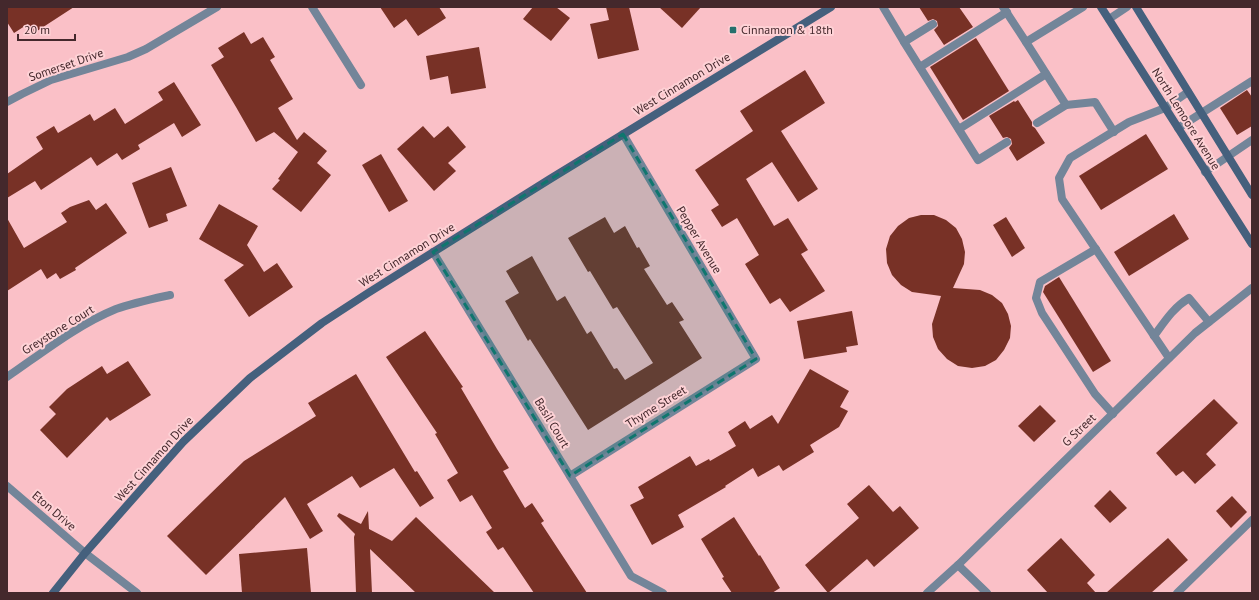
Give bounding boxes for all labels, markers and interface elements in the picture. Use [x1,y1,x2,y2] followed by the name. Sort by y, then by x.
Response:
[18,16,75,42] scale bar
[24,22,50,37] text: 20 m
[741,22,833,37] place label: Cinnamon & 18th
[728,25,738,35] marker: Cinnamon & 18th
[26,45,105,84] street label: Somerset Drive
[631,49,733,118] street label: West Cinnamon Drive
[1149,65,1224,173] street label: North Lemoore Avenue
[673,203,725,276] street label: Pepper Avenue
[356,219,457,290] street label: West Cinnamon Drive
[19,301,96,358] street label: Greystone Court
[623,382,689,431] street label: Thyme Street
[532,395,573,451] street label: Basil Court
[1059,410,1099,449] street label: G Street
[111,413,196,504] street label: West Cinnamon Drive
[29,487,79,534] street label: Eton Drive

